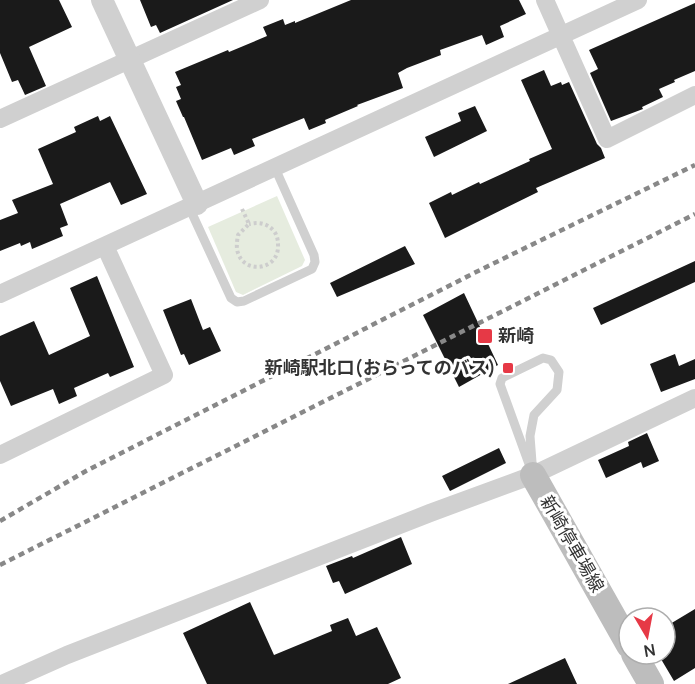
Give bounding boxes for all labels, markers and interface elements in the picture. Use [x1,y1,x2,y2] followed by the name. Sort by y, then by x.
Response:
[498,323,534,347] place label: 新崎
[476,327,494,345] marker: 新崎
[265,355,496,379] place label: 新崎駅北口(おらってのバス)
[501,361,515,375] marker: 新崎駅北口(おらってのバス)
[535,491,610,596] street label: 新崎停車場線
[617,606,677,666] north arrow
[642,639,657,663] text: N

